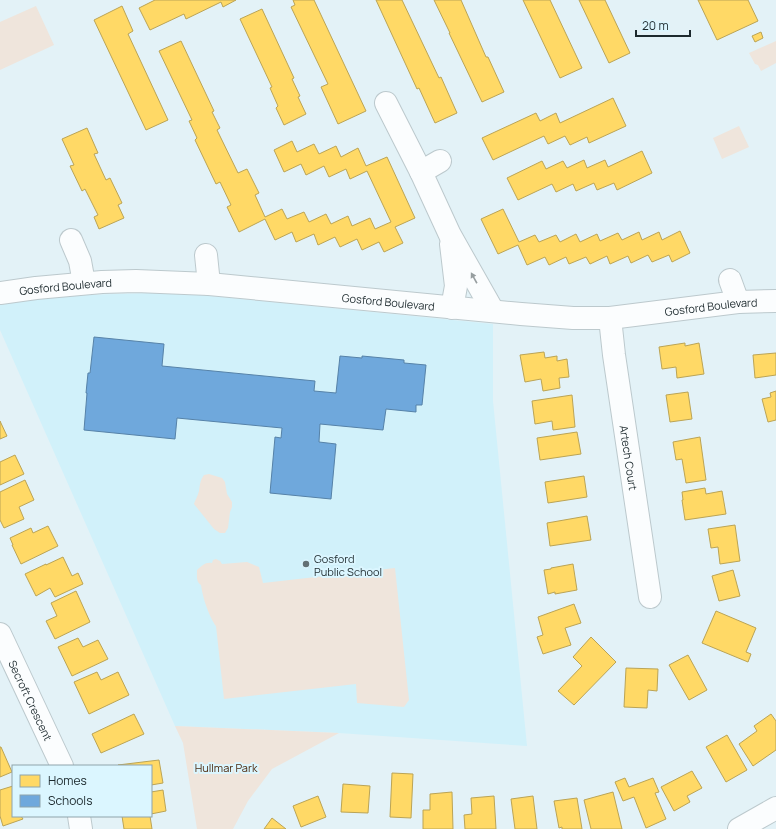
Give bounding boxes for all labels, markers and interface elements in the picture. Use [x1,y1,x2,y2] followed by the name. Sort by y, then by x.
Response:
[636,12,690,38] scale bar
[642,17,669,34] text: 20 m
[470,272,477,284] one-way arrow
[18,274,112,298] street label: Gosford Boulevard
[341,289,436,313] street label: Gosford Boulevard
[664,294,758,319] street label: Gosford Boulevard
[617,424,642,491] street label: Artech Court
[314,551,382,579] place label: Gosford Public School
[301,559,311,569] marker: Gosford Public School
[6,657,56,743] street label: Secroft Crescent
[195,760,258,775] park label: Hullmar Park
[12,765,152,817] legend
[48,772,87,789] text: Homes
[48,792,92,809] text: Schools

